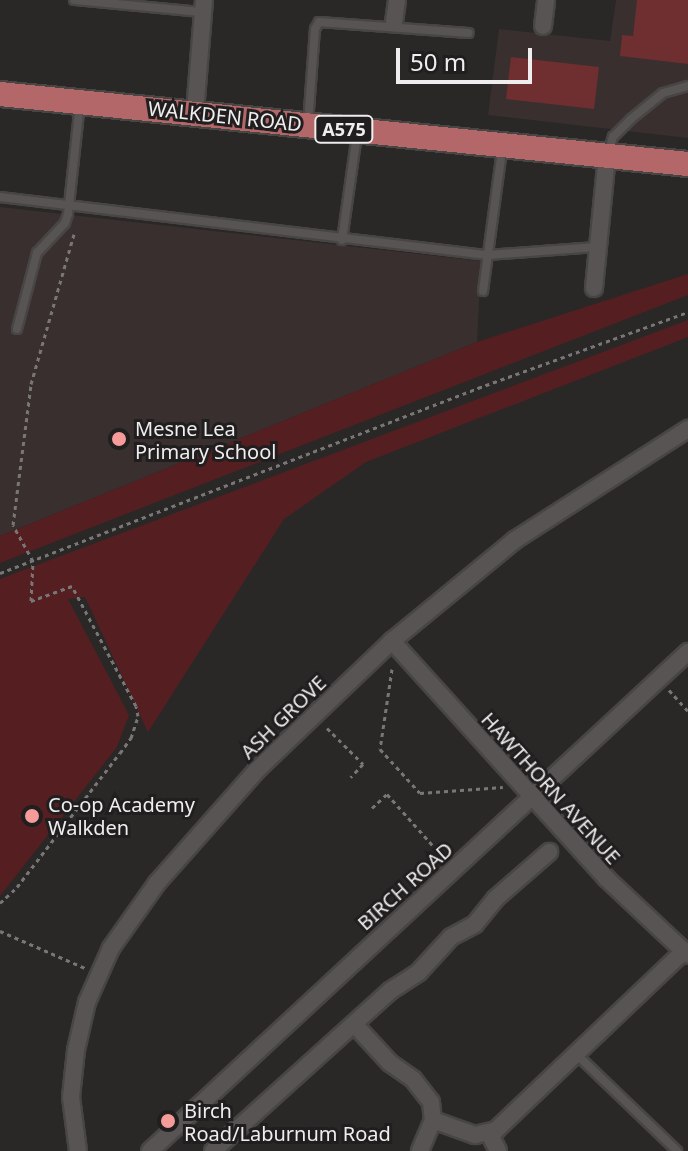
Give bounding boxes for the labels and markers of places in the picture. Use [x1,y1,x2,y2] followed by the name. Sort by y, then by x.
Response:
[135,416,276,463] place label: Mesne Lea Primary School
[110,430,128,448] marker: Mesne Lea Primary School
[48,792,195,839] place label: Co-op Academy Walkden
[23,807,41,825] marker: Co-op Academy Walkden
[184,1098,391,1145] place label: Birch Road/Laburnum Road
[159,1112,177,1130] marker: Birch Road/Laburnum Road

